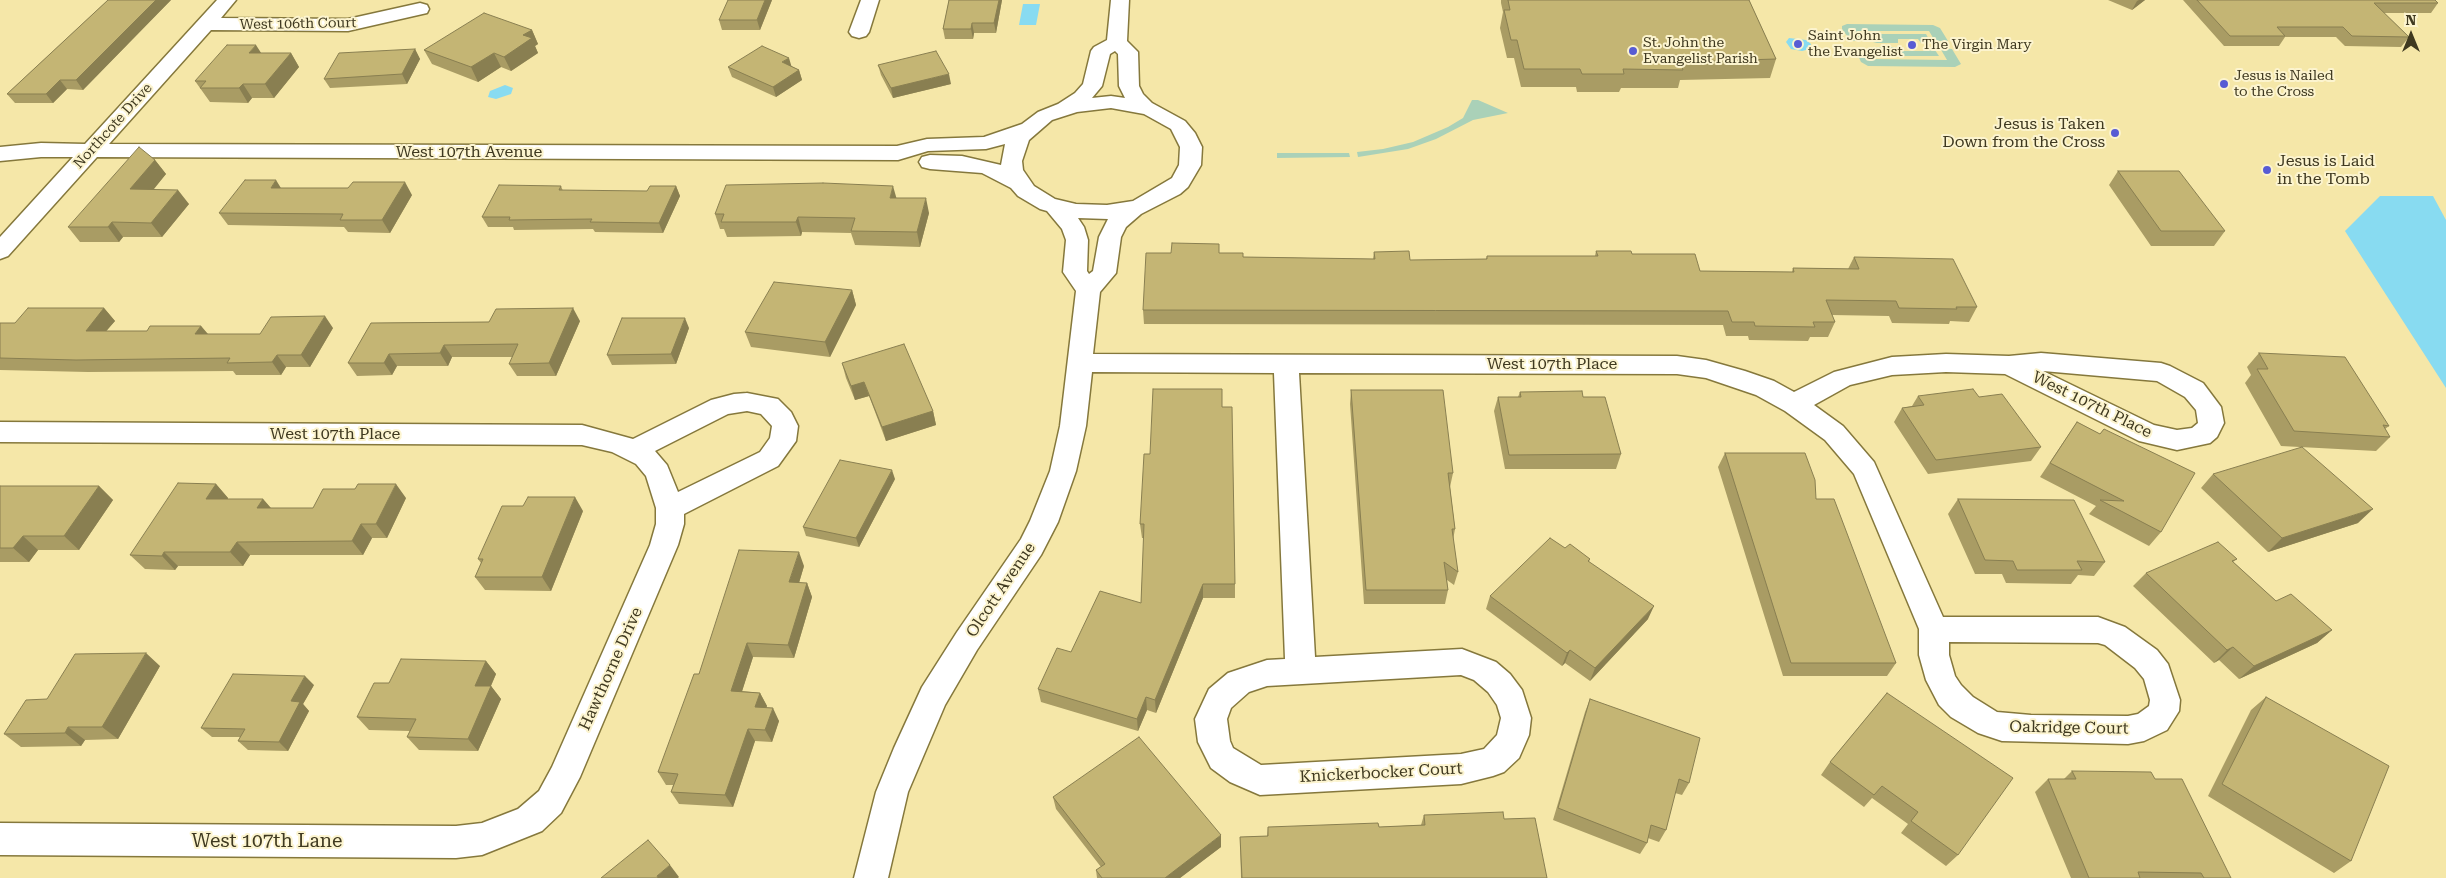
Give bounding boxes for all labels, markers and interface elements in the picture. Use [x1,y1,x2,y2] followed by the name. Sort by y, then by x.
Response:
[2386,10,2436,60] north arrow
[2406,12,2416,28] text: N
[240,15,356,33] street label: West 106th Court
[1808,28,1903,60] place label: Saint John the Evangelist
[1643,35,1758,68] place label: St. John the Evangelist Parish
[1922,37,2032,53] place label: The Virgin Mary
[1792,38,1804,50] marker: Saint John the Evangelist
[1906,39,1918,51] marker: The Virgin Mary
[1627,45,1639,57] marker: St. John the Evangelist Parish
[2234,68,2334,100] place label: Jesus is Nailed to the Cross
[2218,78,2230,90] marker: Jesus is Nailed to the Cross
[70,80,156,172] street label: Northcote Drive
[1942,114,2105,152] place label: Jesus is Taken Down from the Cross
[2109,127,2121,139] marker: Jesus is Taken Down from the Cross
[396,142,542,162] street label: West 107th Avenue
[2277,151,2375,189] place label: Jesus is Laid in the Tomb
[2261,164,2273,176] marker: Jesus is Laid in the Tomb
[1487,354,1617,374] street label: West 107th Place
[2029,368,2155,442] street label: West 107th Place
[270,424,400,444] street label: West 107th Place
[962,539,1040,641] street label: Olcott Avenue
[575,604,647,734] street label: Hawthorne Drive
[2009,717,2129,739] street label: Oakridge Court
[1299,759,1463,787] street label: Knickerbocker Court
[192,830,342,852] street label: West 107th Lane

